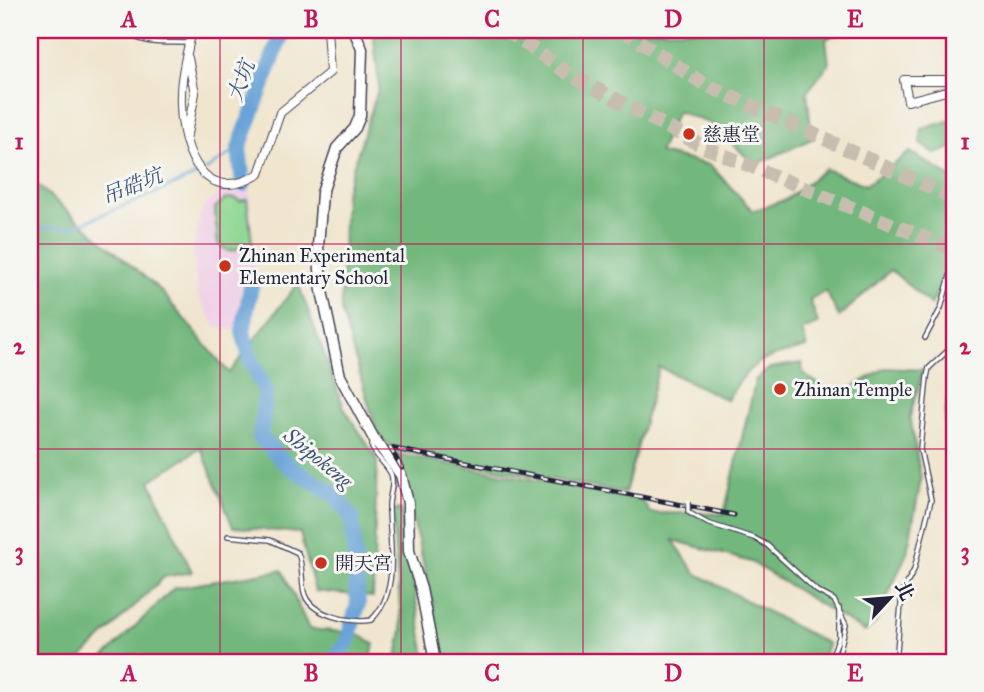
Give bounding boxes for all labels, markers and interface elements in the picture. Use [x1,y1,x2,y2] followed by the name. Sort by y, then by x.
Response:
[119,5,137,33] text: A
[303,5,319,33] text: B
[484,5,500,33] text: C
[664,5,682,33] text: D
[847,5,864,33] text: E
[222,54,261,105] water label: 大坑
[703,123,760,146] place label: 慈惠堂
[681,126,697,142] marker: 慈惠堂
[14,127,24,155] text: 1
[960,127,970,155] text: 1
[98,161,169,210] water label: 吊硞坑
[239,244,406,289] place label: Zhinan Experimental Elementary School
[217,258,233,274] marker: Zhinan Experimental Elementary School
[13,332,25,360] text: 2
[959,332,971,360] text: 2
[794,378,912,401] place label: Zhinan Temple
[772,381,788,397] marker: Zhinan Temple
[277,422,359,494] water label: Shipokeng
[14,537,24,566] text: 3
[960,537,970,566] text: 3
[335,552,392,575] place label: 開天宮
[313,555,329,571] marker: 開天宮
[855,562,925,632] north arrow
[890,577,919,604] text: 北
[119,659,137,687] text: A
[303,659,319,687] text: B
[484,659,500,687] text: C
[664,659,682,687] text: D
[847,659,864,687] text: E

